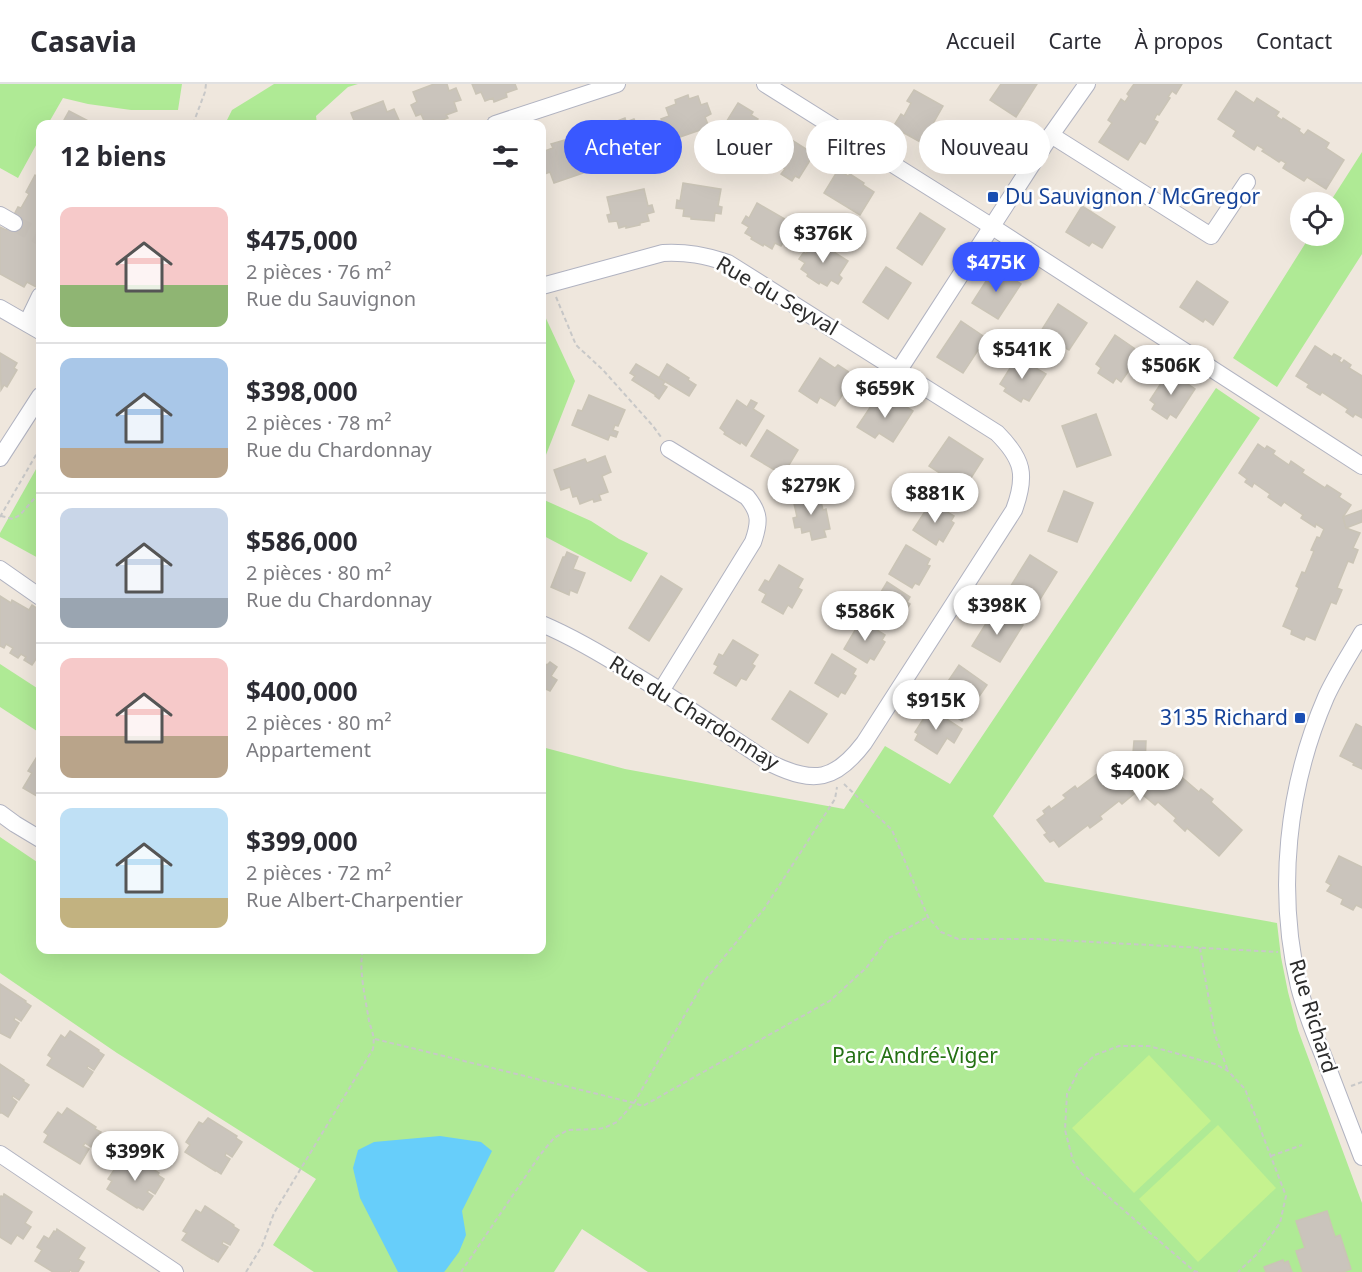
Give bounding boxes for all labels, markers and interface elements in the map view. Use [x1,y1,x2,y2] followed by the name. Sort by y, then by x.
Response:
[30,22,137,60] text: Casavia
[946,27,1015,55] text: Accueil
[1048,27,1102,55] text: Carte
[1135,27,1223,55] text: À propos
[1256,27,1332,55] text: Contact
[564,120,682,174] chip: Acheter
[694,120,794,174] chip: Louer
[806,120,907,174] chip: Filtres
[919,120,1050,174] chip: Nouveau
[60,138,166,174] text: 12 biens
[489,140,522,173] icon: filters
[1005,182,1261,210] place label: Du Sauvignon / McGregor
[986,190,1000,204] marker: Du Sauvignon / McGregor
[1290,192,1344,246] map controls
[1290,192,1344,246] button: locate
[781,213,865,264] pin: $376K
[793,219,853,246] text: $376K
[246,222,358,258] text: $475,000
[108,231,180,303] icon: home
[954,242,1038,293] pin: $475K
[966,248,1026,275] text: $475K
[712,249,843,341] street label: Rue du Seyval
[246,258,391,285] text: 2 pièces · 76 m²
[246,285,416,312] text: Rue du Sauvignon
[980,329,1064,380] pin: $541K
[992,335,1052,362] text: $541K
[1129,345,1213,396] pin: $506K
[1141,351,1201,378] text: $506K
[843,368,927,419] pin: $659K
[246,373,358,409] text: $398,000
[855,374,915,401] text: $659K
[108,382,180,454] icon: home
[246,409,391,436] text: 2 pièces · 78 m²
[246,436,432,463] text: Rue du Chardonnay
[769,465,853,516] pin: $279K
[781,471,841,498] text: $279K
[893,473,977,524] pin: $881K
[905,479,965,506] text: $881K
[246,523,358,559] text: $586,000
[108,532,180,604] icon: home
[246,559,391,586] text: 2 pièces · 80 m²
[955,585,1039,636] pin: $398K
[246,586,432,613] text: Rue du Chardonnay
[823,591,907,642] pin: $586K
[967,591,1027,618] text: $398K
[835,597,895,624] text: $586K
[604,649,785,776] street label: Rue du Chardonnay
[246,673,358,709] text: $400,000
[894,680,978,731] pin: $915K
[108,682,180,754] icon: home
[906,686,966,713] text: $915K
[1160,703,1288,731] place label: 3135 Richard
[246,709,391,736] text: 2 pièces · 80 m²
[1293,711,1307,725] marker: 3135 Richard
[246,736,371,763] text: Appartement
[1098,751,1182,802] pin: $400K
[1110,757,1170,784] text: $400K
[246,823,358,859] text: $399,000
[108,832,180,904] icon: home
[246,859,391,886] text: 2 pièces · 72 m²
[246,886,463,913] text: Rue Albert-Charpentier
[1283,955,1345,1076] street label: Rue Richard
[832,1041,998,1069] park label: Parc André-Viger
[93,1131,177,1182] pin: $399K
[105,1137,165,1164] text: $399K

